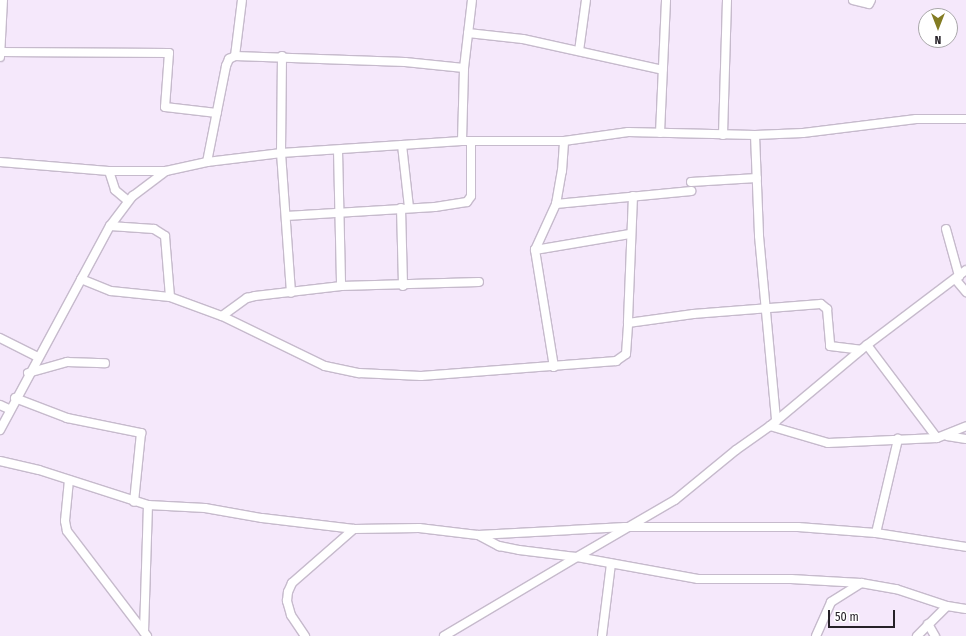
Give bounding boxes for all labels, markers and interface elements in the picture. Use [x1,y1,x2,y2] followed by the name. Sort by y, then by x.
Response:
[918,8,958,48] north arrow
[935,33,941,46] text: N
[830,602,897,628] scale bar
[835,610,859,624] text: 50 m

